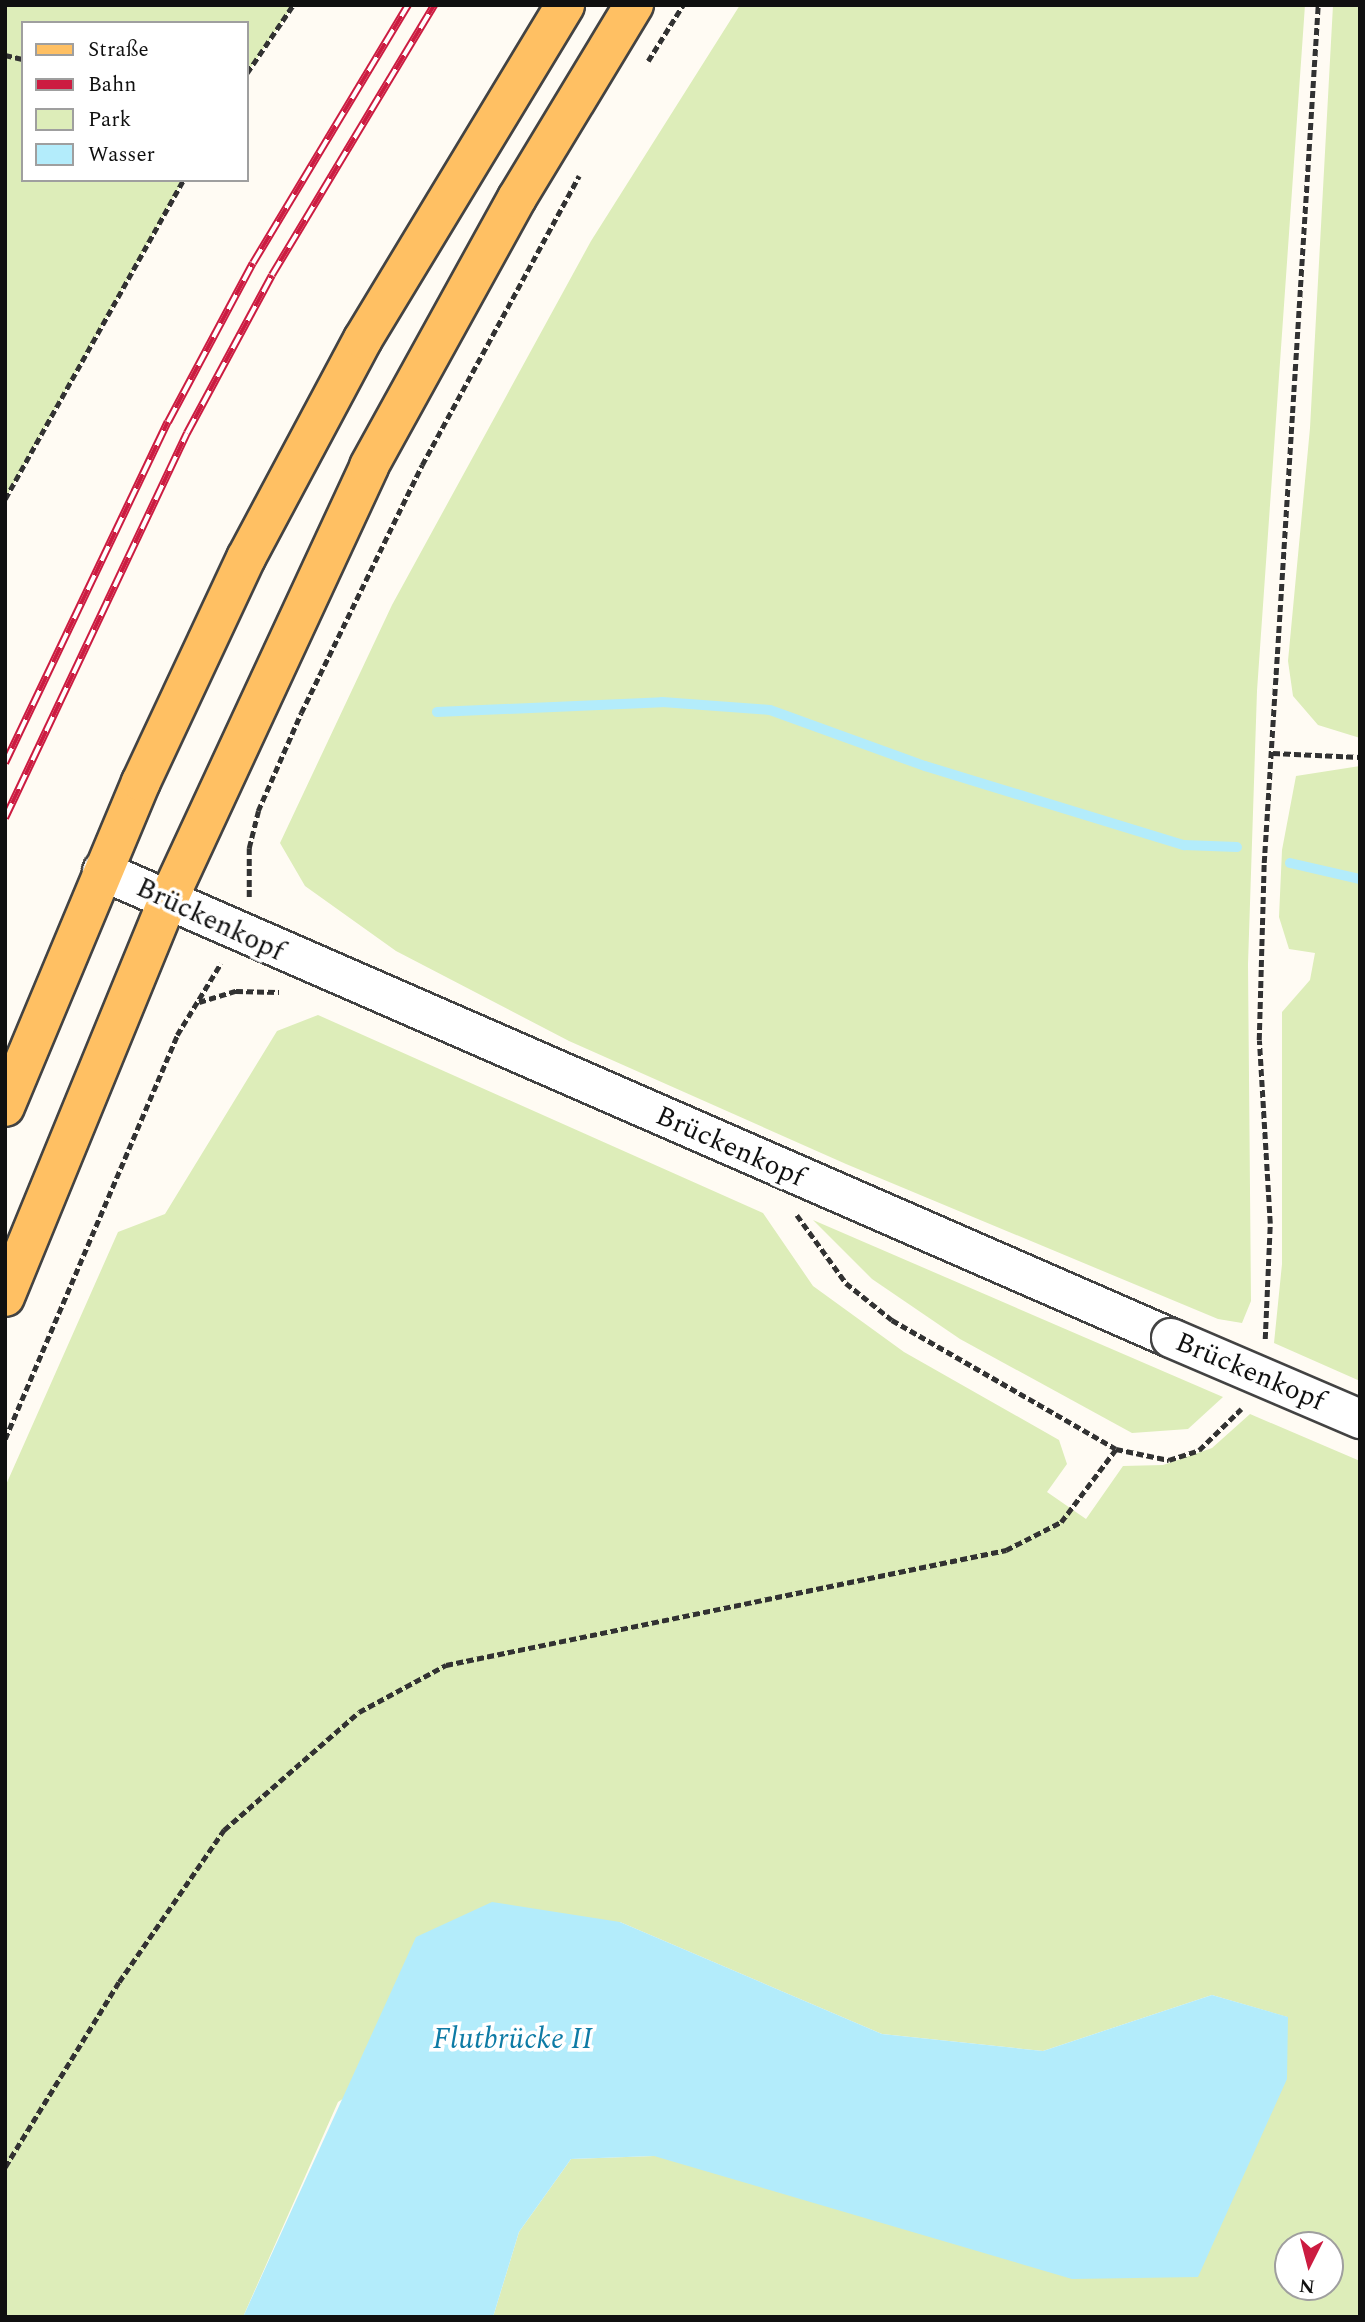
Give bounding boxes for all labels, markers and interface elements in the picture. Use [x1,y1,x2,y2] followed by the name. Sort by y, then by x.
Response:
[21,21,248,182] legend
[88,34,149,66] text: Straße
[88,69,136,101] text: Bahn
[88,104,131,136] text: Park
[88,139,155,171] text: Wasser
[131,871,289,969] street label: Brückenkopf
[650,1099,810,1195] street label: Brückenkopf
[1170,1325,1330,1419] street label: Brückenkopf
[433,2021,593,2057] water label: Flutbrücke II
[1274,2231,1344,2301] north arrow
[1298,2270,1316,2301] text: N

